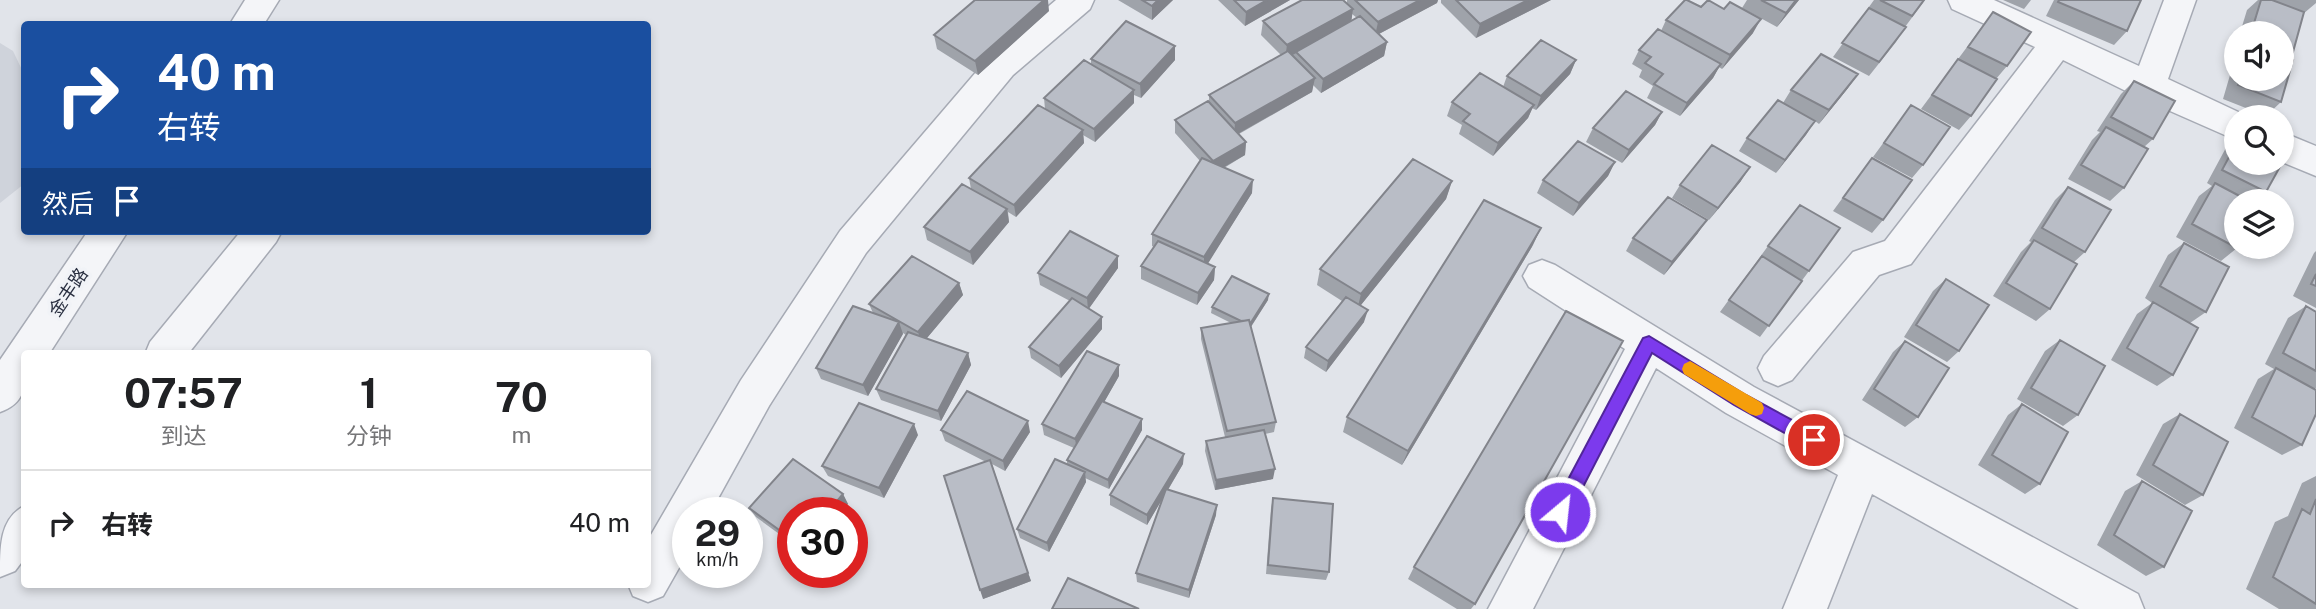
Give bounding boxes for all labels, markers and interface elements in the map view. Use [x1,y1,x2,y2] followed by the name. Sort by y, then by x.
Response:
[2224,21,2294,259] map controls
[2224,21,2294,91] button: sound
[157,43,276,101] text: 40 m
[42,49,133,140] icon: right
[2224,105,2294,175] button: search
[157,109,221,146] text: 右转
[108,182,146,220] icon: arrive
[42,188,94,219] text: 然后
[2224,189,2294,259] button: layers
[44,264,92,320] street label: 金丰路
[124,368,243,417] text: 07:57
[360,368,378,417] text: 1
[495,372,548,421] text: 70
[1784,410,1844,470] pin
[511,421,531,448] text: m
[1795,421,1833,459] icon: arrive
[160,422,206,449] text: 到达
[346,422,392,449] text: 分钟
[1523,475,1597,549] position arrow
[777,497,868,588] speed limit sign: 30
[42,504,80,542] icon: right
[569,507,630,538] text: 40 m
[101,509,153,540] text: 右转
[695,513,740,554] text: 29
[696,549,739,570] text: km/h

